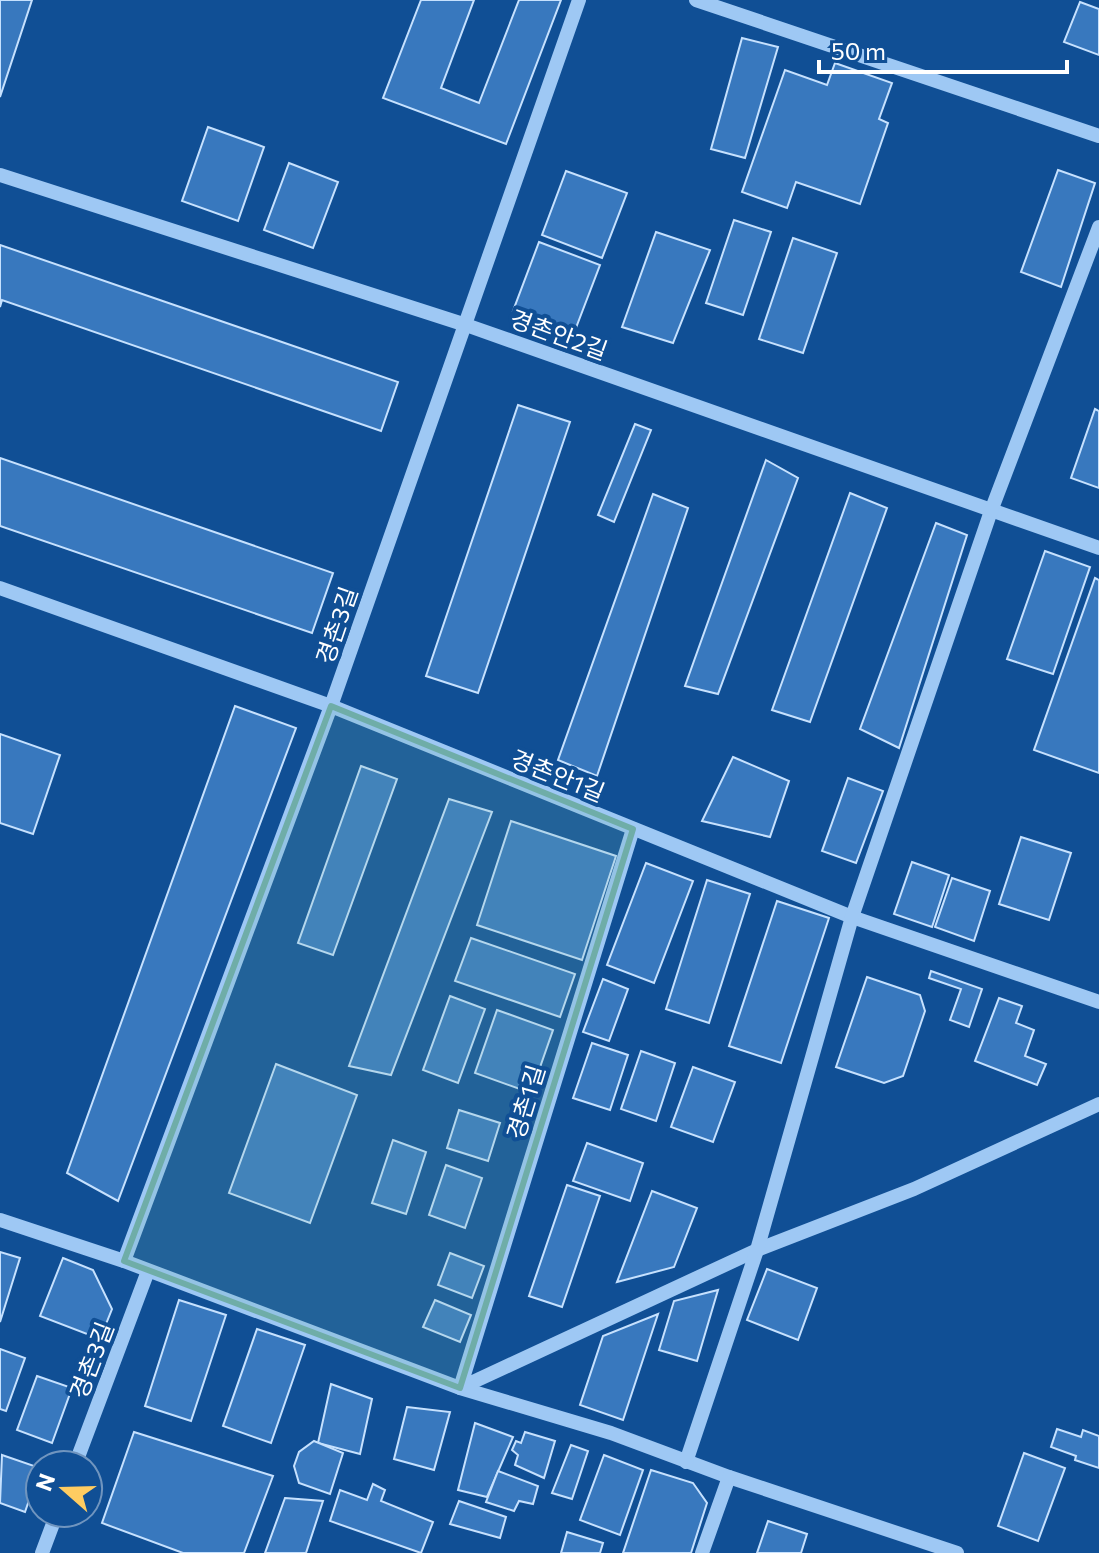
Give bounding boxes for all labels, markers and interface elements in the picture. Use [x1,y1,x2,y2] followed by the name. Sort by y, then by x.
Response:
[819,24,1067,74] scale bar
[831,36,886,65] text: 50 m
[506,303,612,365] street label: 경촌안2길
[309,582,363,668] street label: 경촌3길
[507,743,609,807] street label: 경촌안1길
[500,1061,550,1143] street label: 경촌1길
[63,1317,119,1403] street label: 경촌3길
[24,1449,104,1529] north arrow
[29,1470,60,1494] text: N

